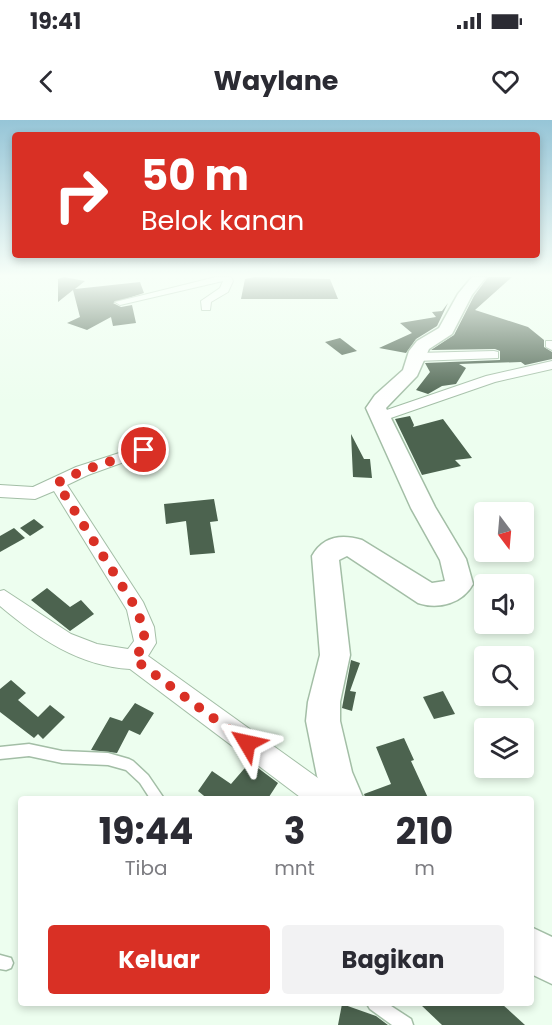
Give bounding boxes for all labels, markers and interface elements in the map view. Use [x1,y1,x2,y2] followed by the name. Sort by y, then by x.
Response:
[30,6,81,37] text: 19:41
[214,62,338,99] text: Waylane
[30,65,63,98] icon: back
[489,65,522,98] icon: heart
[141,146,249,205] text: 50 m
[42,156,120,234] icon: right
[141,202,304,239] text: Belok kanan
[118,424,169,475] pin
[127,433,160,466] icon: arrive
[474,502,534,562] north arrow
[474,502,534,778] map controls
[474,574,534,634] button: sound
[474,646,534,706] button: search
[215,711,279,775] position arrow
[474,718,534,778] button: layers
[99,806,193,857] text: 19:44
[284,806,305,857] text: 3
[396,806,453,857] text: 210
[125,854,167,882] text: Tiba
[274,854,315,882] text: mnt
[414,854,435,882] text: m
[48,925,270,994] button: Keluar
[282,925,504,994] button: Bagikan

